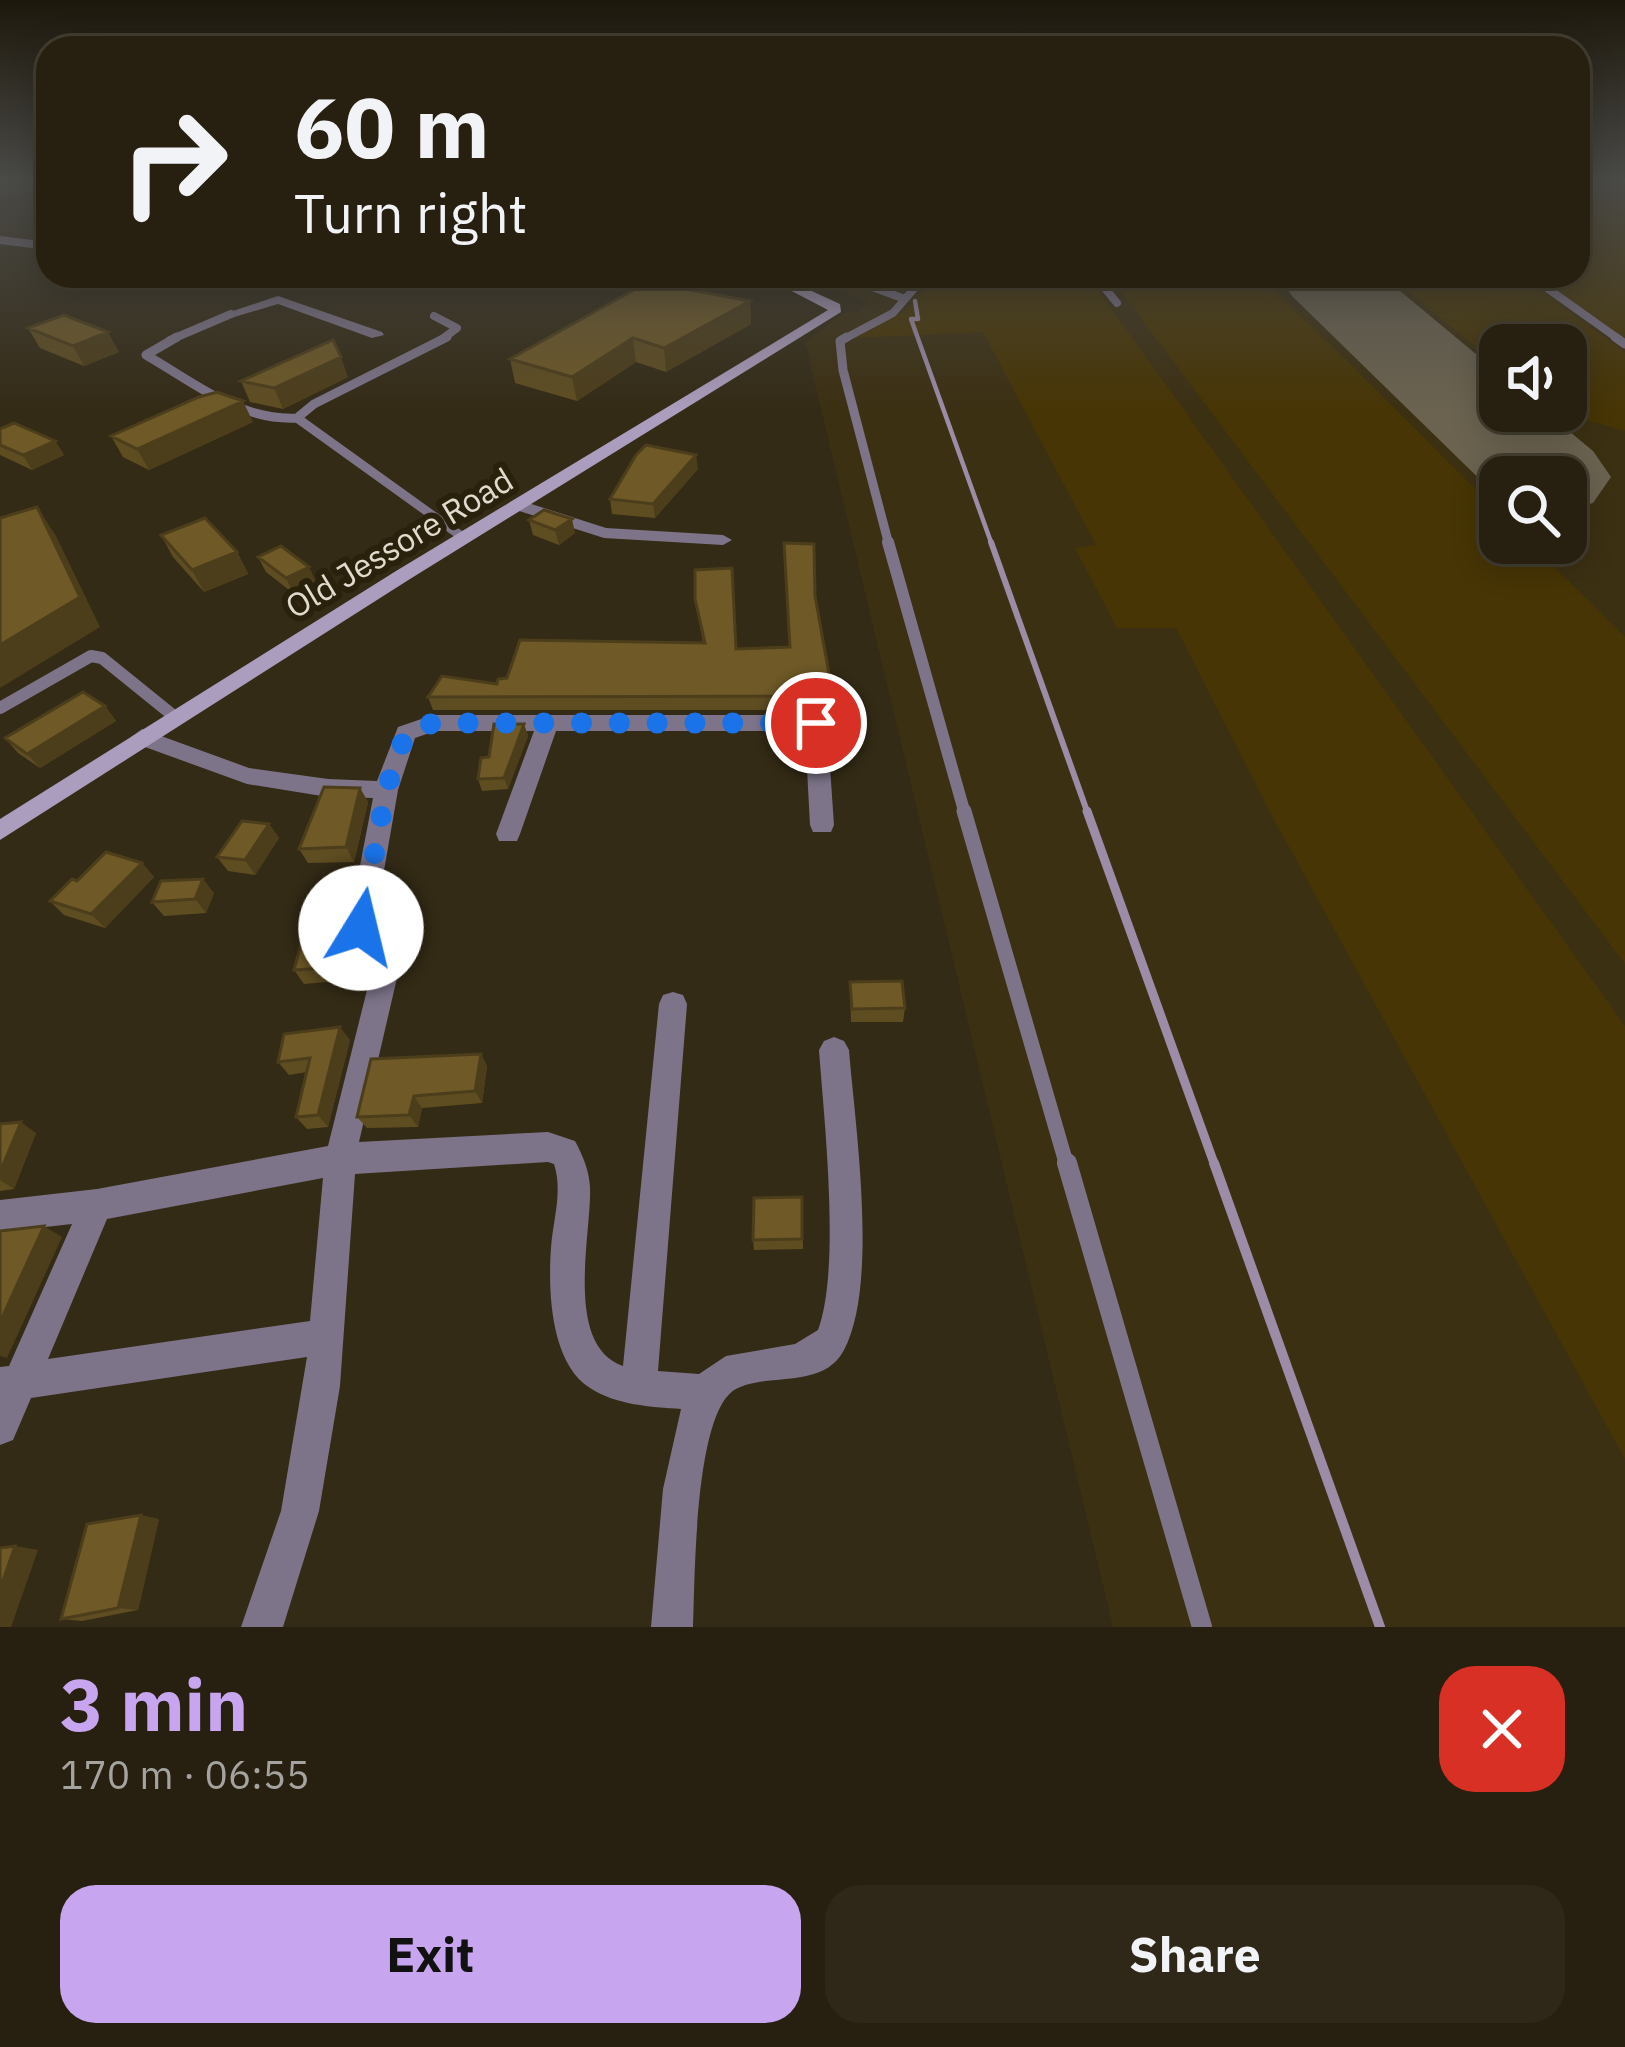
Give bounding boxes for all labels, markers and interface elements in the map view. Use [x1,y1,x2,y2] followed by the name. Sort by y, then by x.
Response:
[294,72,490,181] text: 60 m
[96,84,252,240] icon: right
[294,178,528,248] text: Turn right
[1479,324,1587,564] map controls
[1479,324,1587,432] button: sound
[1479,456,1587,564] button: search
[277,458,521,628] street label: Old Jessore Road
[765,672,867,774] pin
[783,690,849,756] icon: arrive
[298,865,424,991] position arrow
[60,1657,248,1751] text: 3 min
[1439,1666,1565,1792] button: close
[60,1749,310,1800] text: 170 m · 06:55
[60,1885,801,2023] button: Exit
[825,1885,1565,2023] button: Share

